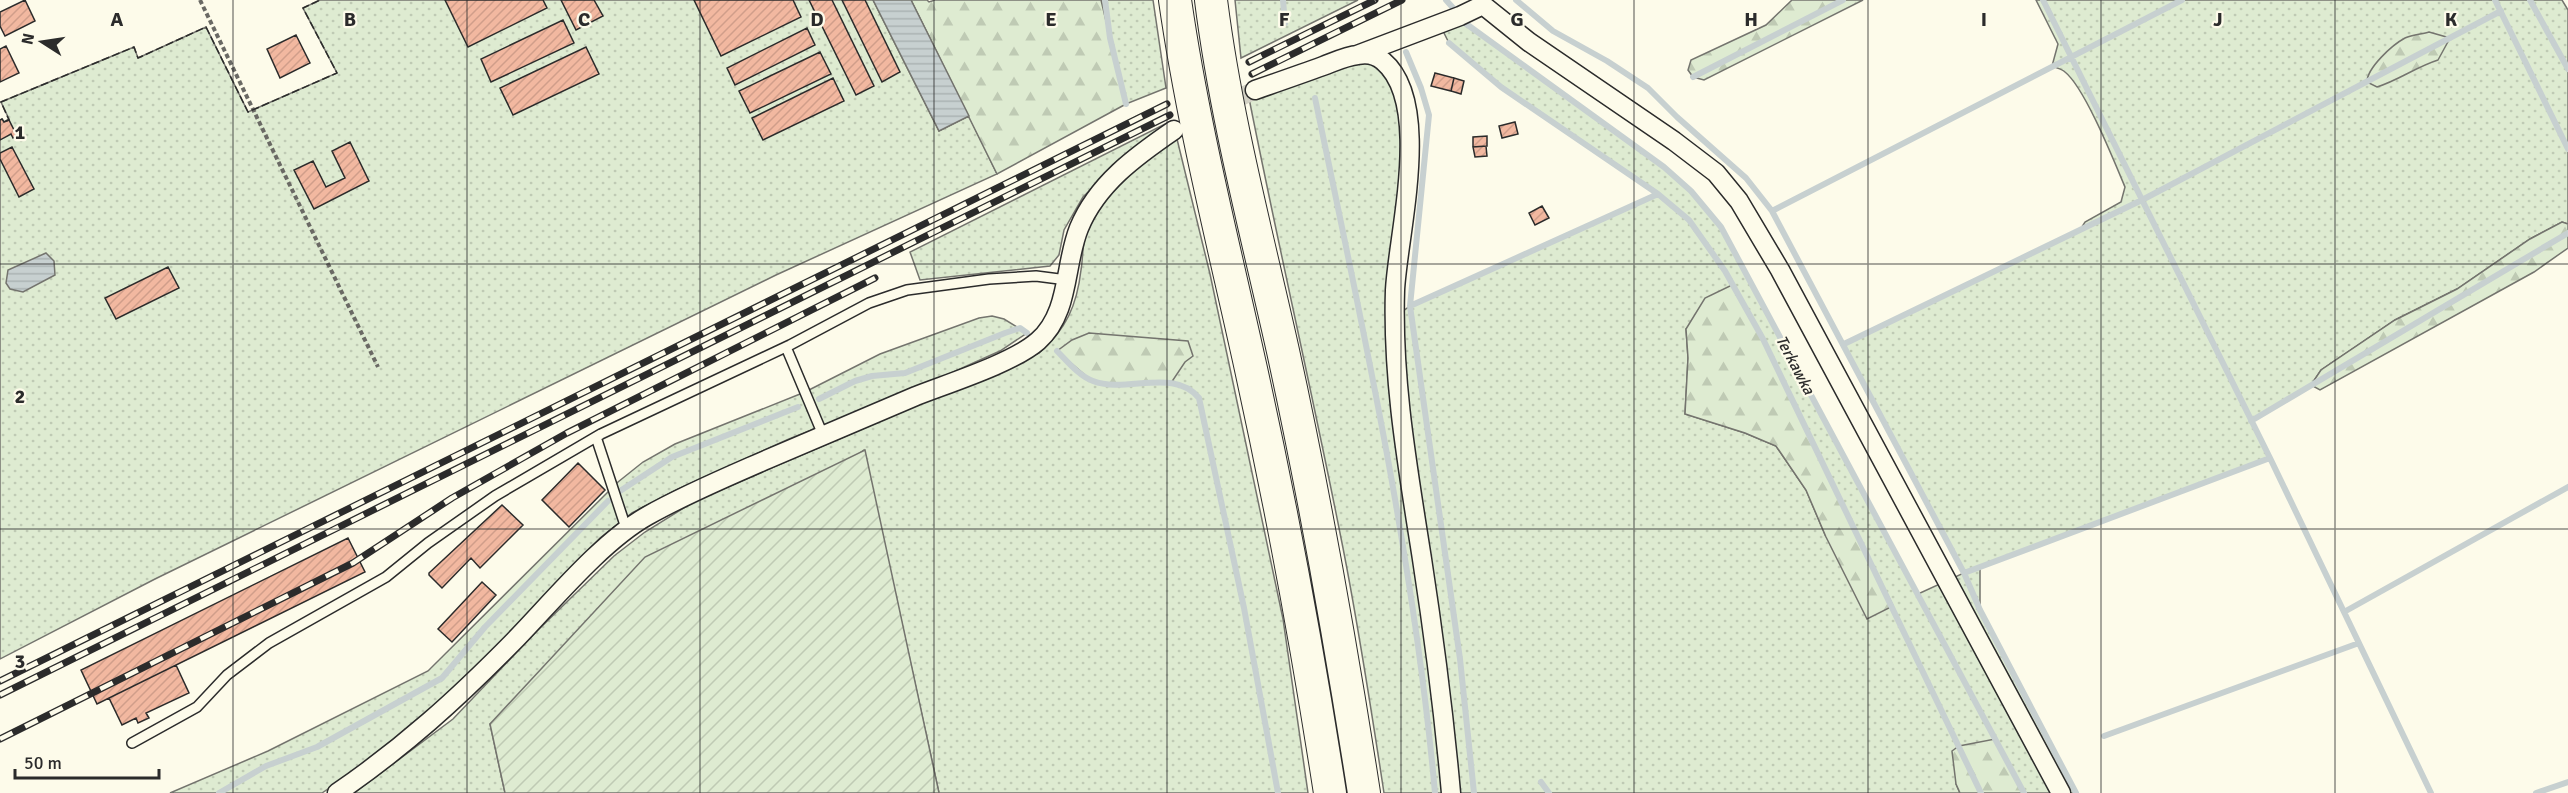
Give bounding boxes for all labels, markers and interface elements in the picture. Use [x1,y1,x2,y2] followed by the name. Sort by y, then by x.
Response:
[111,7,124,32] text: A
[344,7,356,32] text: B
[578,7,590,32] text: C
[810,7,824,32] text: D
[1045,7,1057,32] text: E
[1279,7,1290,32] text: F
[1510,7,1524,32] text: G
[1744,7,1758,32] text: H
[1981,7,1987,32] text: I
[2213,7,2223,32] text: J
[2445,7,2458,32] text: K
[12,12,72,72] north arrow
[17,32,39,47] text: N
[15,120,26,145] text: 1
[1771,332,1819,399] water label: Terkawka
[15,384,25,409] text: 2
[15,649,25,674] text: 3
[15,742,159,780] scale bar
[24,752,62,774] text: 50 m

